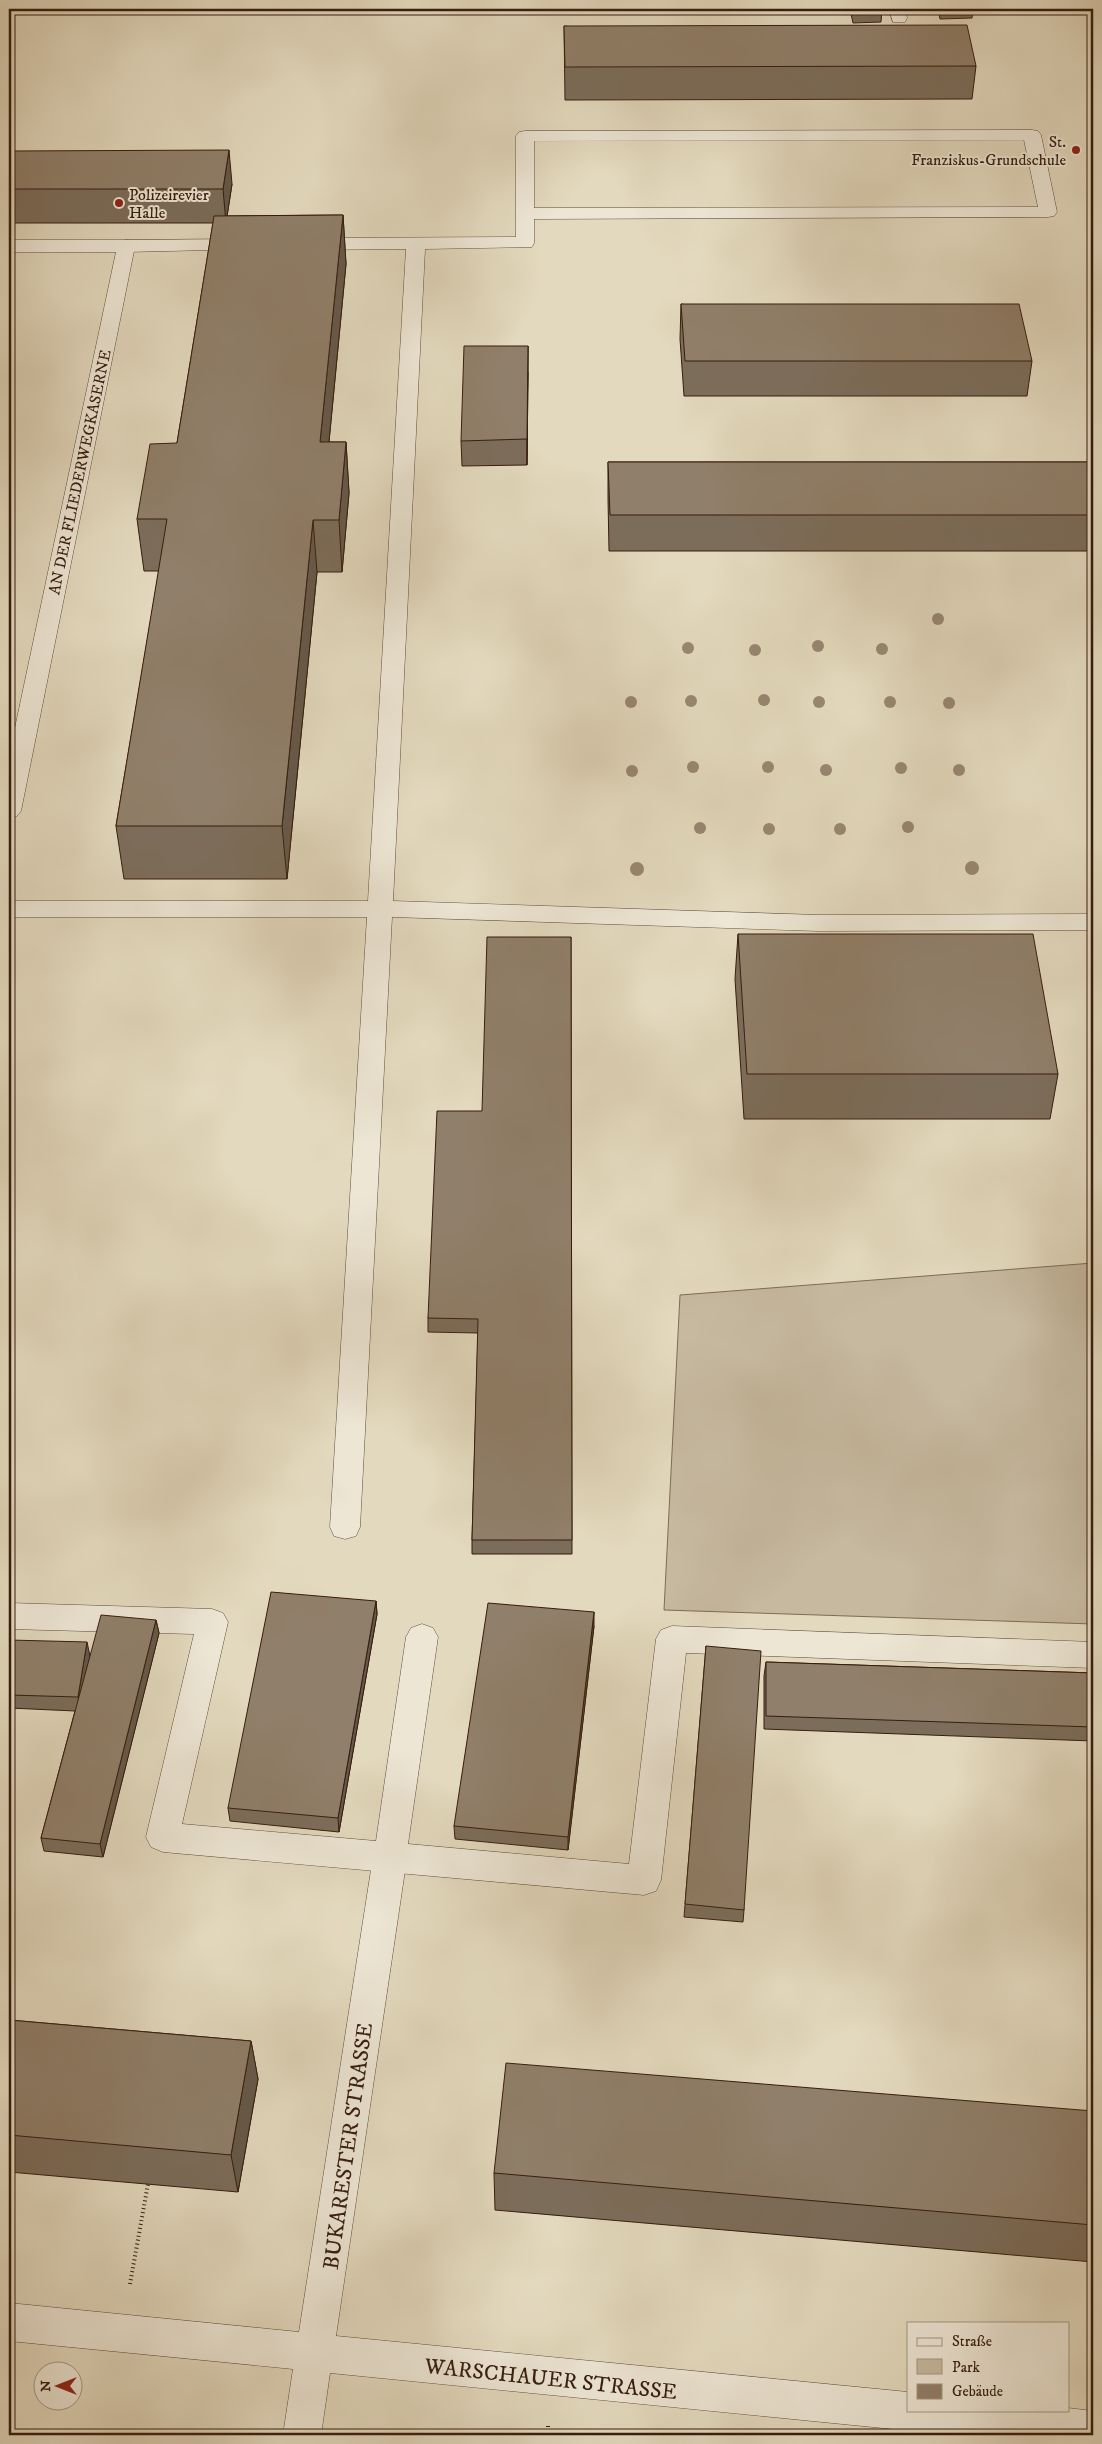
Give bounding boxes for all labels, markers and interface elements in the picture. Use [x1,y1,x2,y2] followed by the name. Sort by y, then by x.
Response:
[911,132,1066,170] place label: St. Franziskus-Grundschule
[1070,144,1082,156] marker: St. Franziskus-Grundschule
[129,185,209,223] place label: Polizeirevier Halle
[113,197,125,209] marker: Polizeirevier Halle
[44,348,116,597] street label: AN DER FLIEDERWEGKASERNE
[318,2021,379,2271] street label: BUKARESTER STRASSE
[907,2322,1070,2412] legend
[952,2332,992,2351] text: Straße
[422,2353,678,2406] street label: WARSCHAUER STRASSE
[952,2358,981,2377] text: Park
[32,2362,82,2412] north arrow
[37,2380,55,2392] text: N
[952,2382,1003,2401] text: Gebäude

